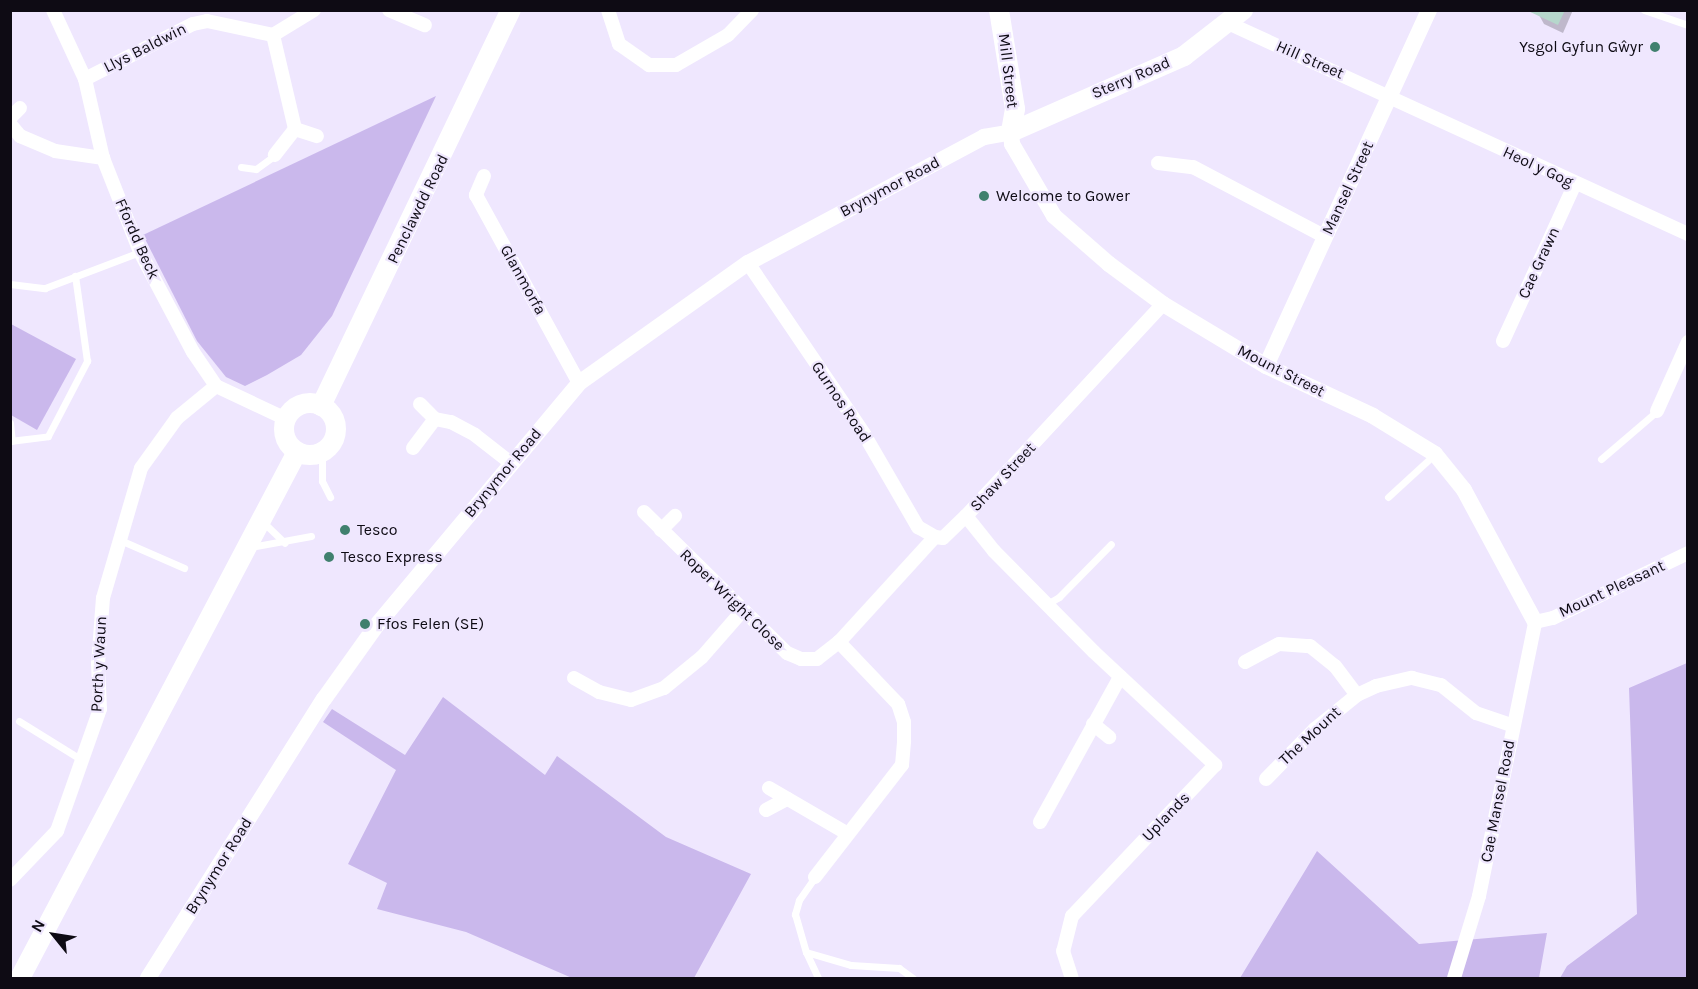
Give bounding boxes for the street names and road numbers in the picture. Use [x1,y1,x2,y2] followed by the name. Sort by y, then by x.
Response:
[100,19,190,77] street label: Llys Baldwin
[994,33,1022,109] street label: Mill Street
[1273,37,1347,83] street label: Hill Street
[1089,53,1173,103] street label: Sterry Road
[1318,138,1378,238] street label: Mansel Street
[1500,142,1576,192] street label: Heol y Gog
[383,151,453,267] street label: Penclawdd Road
[837,153,943,221] street label: Brynymor Road
[111,196,163,282] street label: Ffordd Beck
[1514,224,1564,302] street label: Cae Grawn
[496,242,550,318] street label: Glanmorfa
[1234,341,1328,401] street label: Mount Street
[807,358,875,446] street label: Gurnos Road
[460,425,546,521] street label: Brynymor Road
[966,438,1040,516] street label: Shaw Street
[676,545,788,655] street label: Roper Wright Close
[1556,556,1668,622] street label: Mount Pleasant
[87,616,111,712] street label: Porth y Waun
[1275,703,1345,769] street label: The Mount
[1477,738,1519,864] street label: Cae Mansel Road
[1138,789,1194,845] street label: Uplands
[182,814,256,918] street label: Brynymor Road

